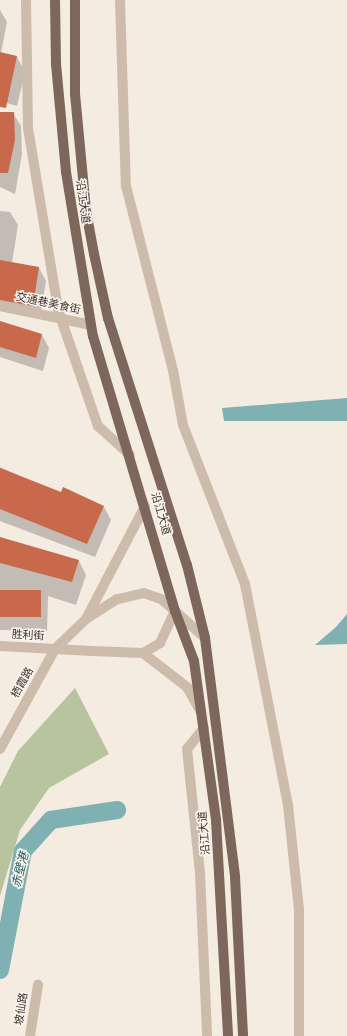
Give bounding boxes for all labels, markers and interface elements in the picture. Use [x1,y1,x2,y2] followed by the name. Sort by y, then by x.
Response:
[72,179,92,225] street label: 沿江大道
[14,291,82,317] street label: 交通巷美食街
[148,491,172,537] street label: 沿江大道
[11,629,45,643] street label: 胜利街
[9,665,37,701] street label: 栖霞路
[197,811,213,855] street label: 沿江大道
[10,851,32,889] water label: 赤壁港
[13,992,31,1026] street label: 坡仙路

